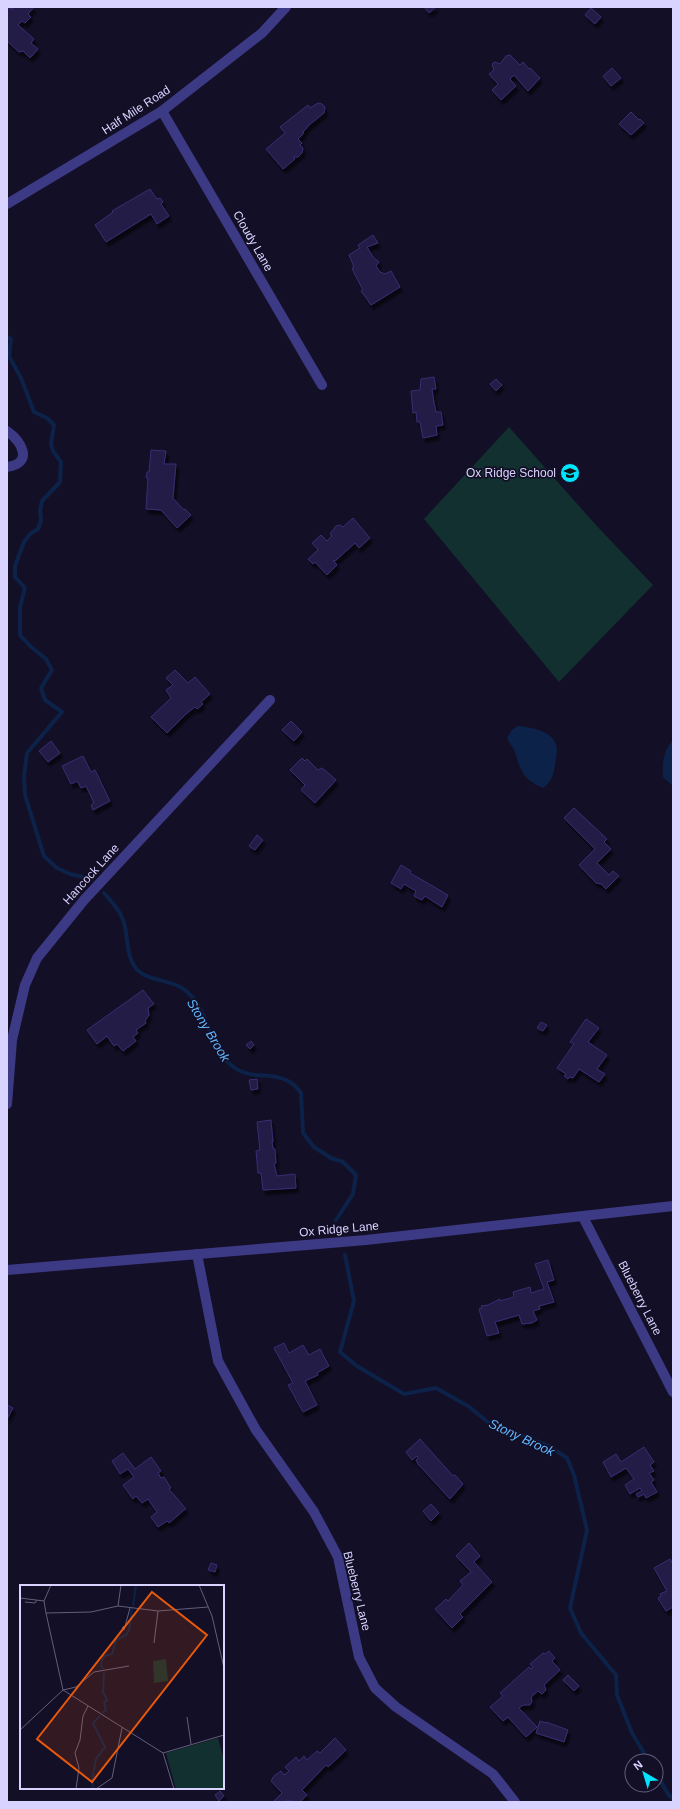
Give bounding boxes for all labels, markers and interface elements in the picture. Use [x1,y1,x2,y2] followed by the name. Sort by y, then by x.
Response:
[99,83,173,137] street label: Half Mile Road
[230,208,276,274] street label: Cloudy Lane
[559,462,581,484] school or university icon: Ox Ridge School
[466,466,556,480] place label: Ox Ridge School
[60,841,122,907] street label: Hancock Lane
[184,996,234,1066] water label: Stony Brook
[299,1219,380,1239] street label: Ox Ridge Lane
[615,1259,665,1338] street label: Blueberry Lane
[487,1416,558,1460] water label: Stony Brook
[340,1550,374,1632] street label: Blueberry Lane
[20,1585,224,1789] inset map
[624,1753,664,1793] north arrow
[631,1758,645,1772] text: N

